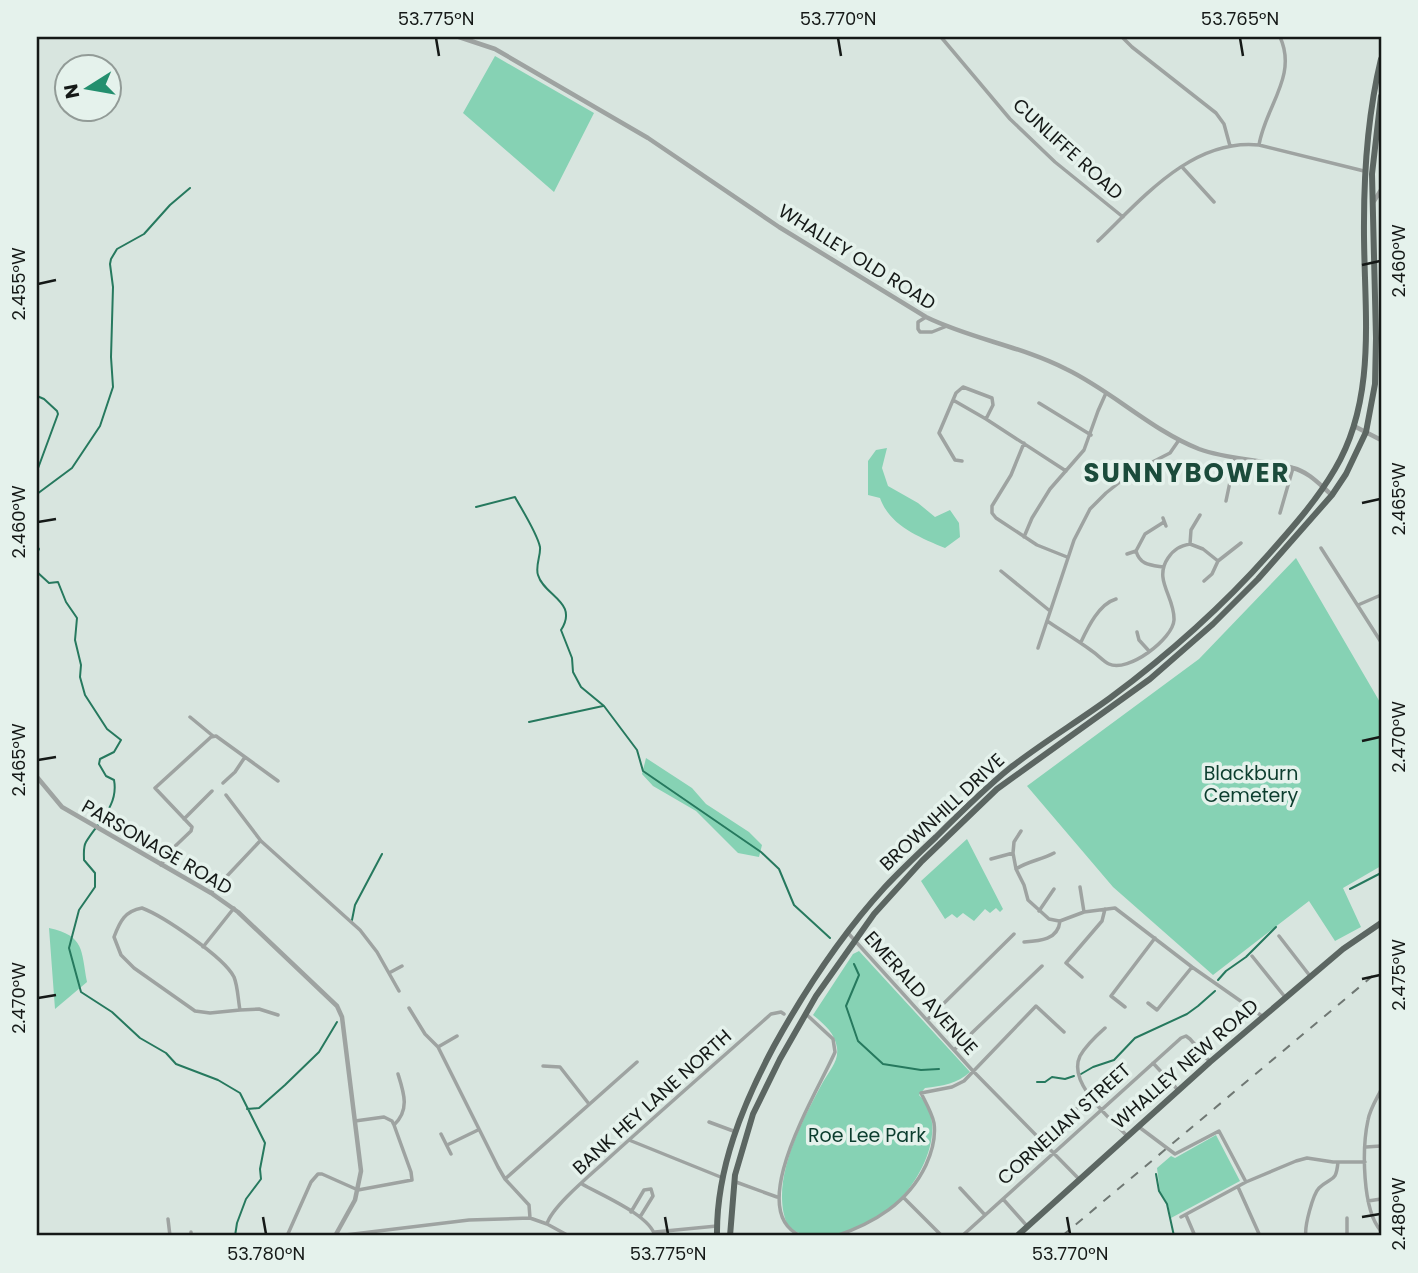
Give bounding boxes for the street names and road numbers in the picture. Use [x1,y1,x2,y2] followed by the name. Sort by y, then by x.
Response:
[1007,92,1129,206] street label: CUNLIFFE ROAD
[773,198,941,316] street label: WHALLEY OLD ROAD
[874,747,1010,877] street label: BROWNHILL DRIVE
[77,793,237,901] street label: PARSONAGE ROAD
[858,925,984,1061] street label: EMERALD AVENUE
[1106,993,1264,1135] street label: WHALLEY NEW ROAD
[566,1023,738,1181] street label: BANK HEY LANE NORTH
[991,1057,1137,1191] street label: CORNELIAN STREET

